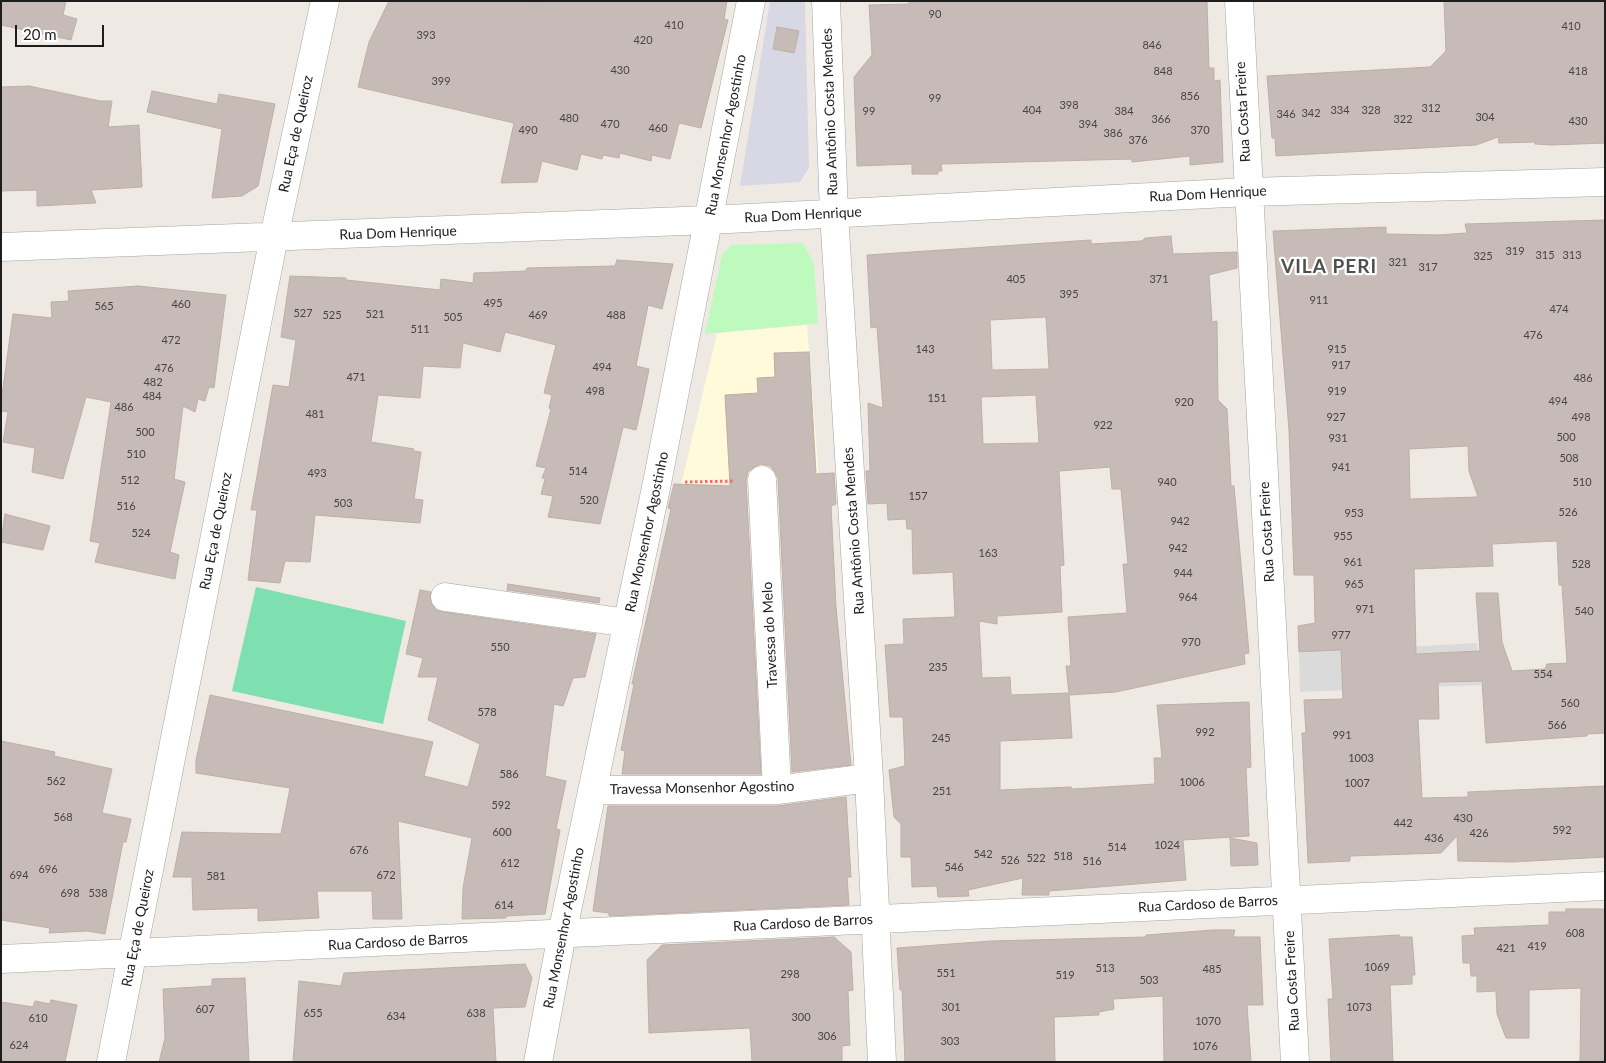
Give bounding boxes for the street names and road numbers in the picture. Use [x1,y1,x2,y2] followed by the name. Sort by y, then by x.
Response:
[819,28,841,196] street label: Rua Antônio Costa Mendes
[702,53,750,217] street label: Rua Monsenhor Agostinho
[1232,61,1254,163] street label: Rua Costa Freire
[275,74,317,194] street label: Rua Eça de Queiroz
[1149,183,1267,205] street label: Rua Dom Henrique
[744,204,862,226] street label: Rua Dom Henrique
[339,223,457,243] street label: Rua Dom Henrique
[840,447,868,615] street label: Rua Antônio Costa Mendes
[622,450,672,614] street label: Rua Monsenhor Agostinho
[196,471,236,591] street label: Rua Eça de Queiroz
[1256,481,1278,583] street label: Rua Costa Freire
[759,581,781,689] street label: Travessa do Melo
[609,778,795,798] street label: Travessa Monsenhor Agostino
[540,846,588,1010] street label: Rua Monsenhor Agostinho
[118,868,158,988] street label: Rua Eça de Queiroz
[1138,892,1278,916] street label: Rua Cardoso de Barros
[733,911,873,935] street label: Rua Cardoso de Barros
[328,930,468,954] street label: Rua Cardoso de Barros
[1281,930,1303,1032] street label: Rua Costa Freire

